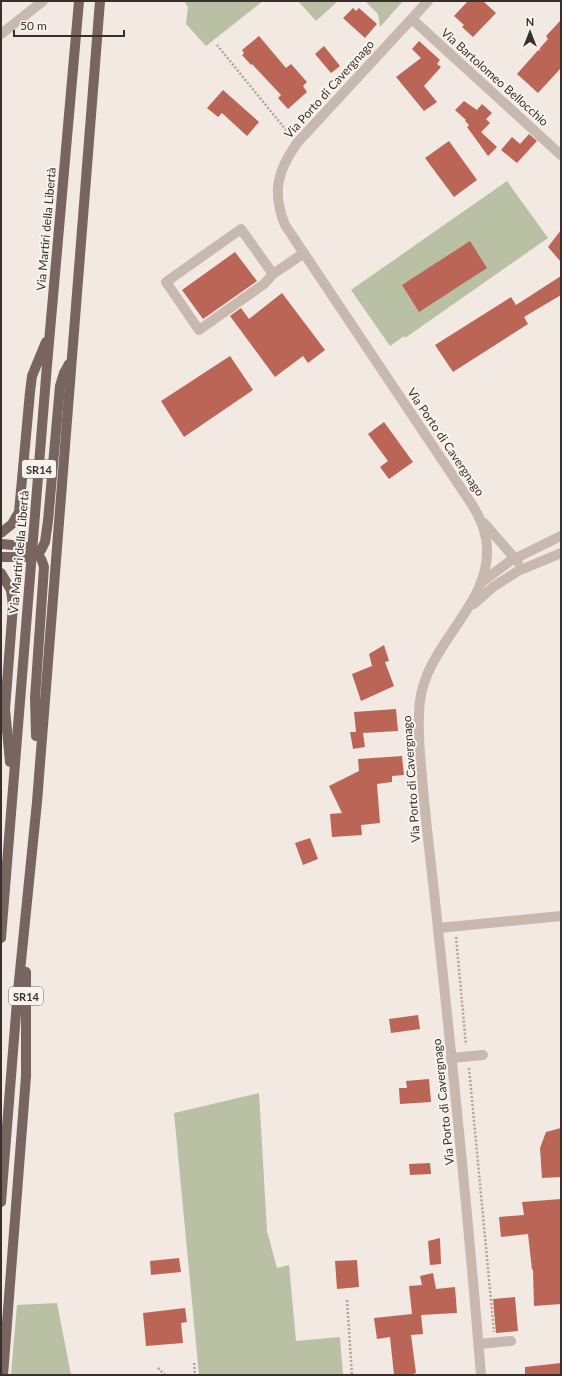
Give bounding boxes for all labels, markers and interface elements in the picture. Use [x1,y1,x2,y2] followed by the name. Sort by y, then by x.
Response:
[14,12,124,38] scale bar
[510,12,550,52] north arrow
[526,15,534,28] text: N
[20,18,47,33] text: 50 m
[438,25,552,129] street label: Via Bartolomeo Bellocchio
[281,37,377,141] street label: Via Porto di Cavergnago
[33,167,59,291] street label: Via Martiri della Libertà
[404,385,488,499] street label: Via Porto di Cavergnago
[22,460,56,478] road number: SR14
[6,490,32,614] street label: Via Martiri della Libertà
[399,715,423,843] street label: Via Porto di Cavergnago
[9,987,43,1005] road number: SR14
[429,1038,457,1166] street label: Via Porto di Cavergnago

